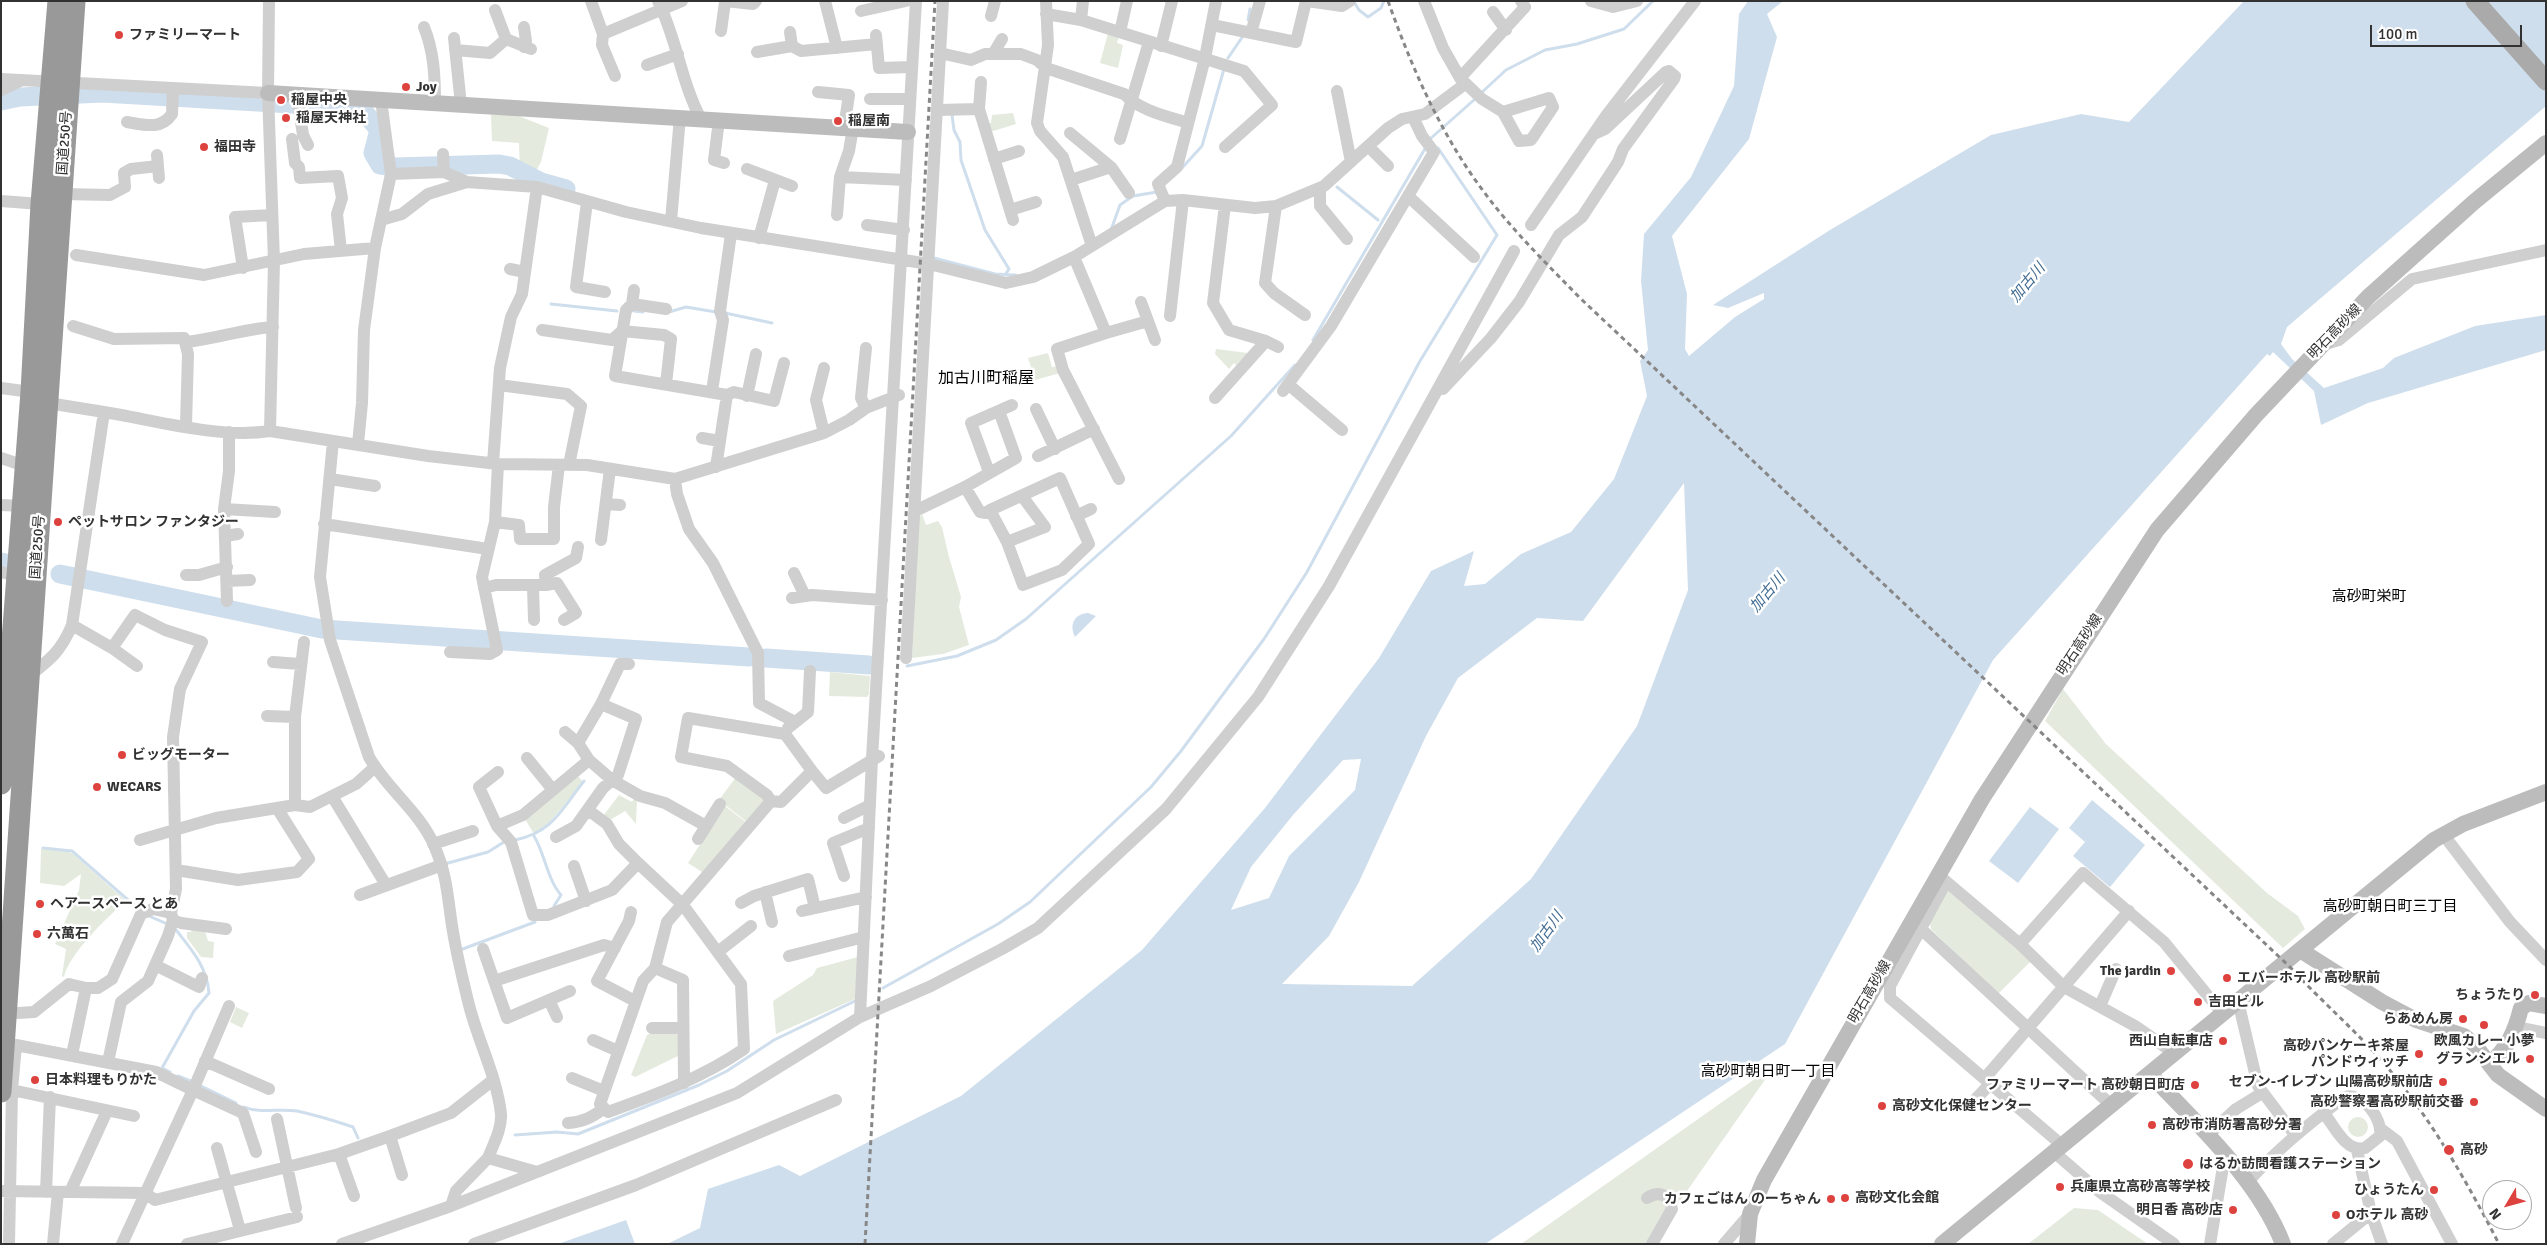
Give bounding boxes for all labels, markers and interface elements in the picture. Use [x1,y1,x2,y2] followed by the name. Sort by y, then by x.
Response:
[2372,15,2524,47] scale bar
[2378,25,2418,43] text: 100 m
[129,27,241,43] place label: ファミリーマート
[113,29,125,41] marker: ファミリーマート
[416,79,437,95] place label: Joy
[400,81,412,93] marker: Joy
[291,92,347,108] place label: 稲屋中央
[275,94,287,106] marker: 稲屋中央
[54,110,76,176] street label: 国道250号
[296,110,366,126] place label: 稲屋天神社
[280,112,292,124] marker: 稲屋天神社
[848,113,890,129] place label: 稲屋南
[832,115,844,127] marker: 稲屋南
[214,139,256,155] place label: 福田寺
[198,141,210,153] marker: 福田寺
[2007,260,2049,306] water label: 加古川
[2305,301,2365,363] street label: 明石高砂線
[938,369,1034,389] district label: 加古川町稲屋
[27,514,49,580] street label: 国道250号
[68,514,239,530] place label: ペットサロン ファンタジー
[52,516,64,528] marker: ペットサロン ファンタジー
[1747,570,1789,616] water label: 加古川
[2332,588,2406,606] district label: 高砂町栄町
[2054,611,2106,679] street label: 明石高砂線
[132,747,230,763] place label: ビッグモーター
[116,749,128,761] marker: ビッグモーター
[107,779,161,795] place label: WECARS
[91,781,103,793] marker: WECARS
[50,896,178,912] place label: ヘアースペース とあ
[34,898,46,910] marker: ヘアースペース とあ
[2323,898,2457,916] district label: 高砂町朝日町三丁目
[1526,909,1568,955] water label: 加古川
[47,926,89,942] place label: 六萬石
[31,928,43,940] marker: 六萬石
[1845,957,1895,1027] street label: 明石高砂線
[2100,963,2161,979] place label: The jardin
[2165,965,2177,977] marker: The jardin
[2237,970,2380,986] place label: エバーホテル 高砂駅前
[2221,972,2233,984] marker: エバーホテル 高砂駅前
[2455,987,2525,1003] place label: ちょうたり
[2529,989,2541,1001] marker: ちょうたり
[2208,994,2264,1010] place label: 吉田ビル
[2192,996,2204,1008] marker: 吉田ビル
[2383,1011,2453,1027] place label: らあめん房
[2457,1013,2469,1025] marker: らあめん房
[2478,1019,2490,1031] marker: 欧風カレー 小夢
[2129,1033,2213,1049] place label: 西山自転車店
[2433,1033,2535,1049] place label: 欧風カレー 小夢
[2217,1035,2229,1047] marker: 西山自転車店
[2283,1038,2409,1070] place label: 高砂パンケーキ茶屋 パンドウィッチ
[2413,1048,2425,1060] marker: 高砂パンケーキ茶屋 パンドウィッチ
[2436,1051,2520,1067] place label: グランシエル
[2524,1053,2536,1065] marker: グランシエル
[1701,1063,1835,1081] district label: 高砂町朝日町一丁目
[45,1072,157,1088] place label: 日本料理もりかた
[29,1074,41,1086] marker: 日本料理もりかた
[2229,1074,2433,1090] place label: セブン-イレブン 山陽高砂駅前店
[2437,1076,2449,1088] marker: セブン-イレブン 山陽高砂駅前店
[1986,1077,2185,1093] place label: ファミリーマート 高砂朝日町店
[2189,1079,2201,1091] marker: ファミリーマート 高砂朝日町店
[2310,1094,2464,1110] place label: 高砂警察署高砂駅前交番
[2468,1096,2480,1108] marker: 高砂警察署高砂駅前交番
[1892,1098,2032,1114] place label: 高砂文化保健センター
[1876,1100,1888,1112] marker: 高砂文化保健センター
[2162,1117,2302,1133] place label: 高砂市消防署高砂分署
[2146,1119,2158,1131] marker: 高砂市消防署高砂分署
[2460,1142,2488,1158] place label: 高砂
[2442,1143,2456,1157] marker: 高砂
[2199,1156,2381,1172] place label: はるか訪問看護ステーション
[2181,1157,2195,1171] marker: はるか訪問看護ステーション
[2070,1179,2210,1195] place label: 兵庫県立高砂高等学校
[2482,1180,2532,1230] north arrow
[2054,1181,2066,1193] marker: 兵庫県立高砂高等学校
[2354,1182,2424,1198] place label: ひょうたん
[2428,1184,2440,1196] marker: ひょうたん
[1855,1190,1939,1206] place label: 高砂文化会館
[1664,1191,1821,1207] place label: カフェごはん のーちゃん
[1839,1192,1851,1204] marker: 高砂文化会館
[1825,1193,1837,1205] marker: カフェごはん のーちゃん
[2136,1202,2223,1218] place label: 明日香 高砂店
[2227,1204,2239,1216] marker: 明日香 高砂店
[2486,1205,2505,1223] text: N
[2346,1207,2428,1223] place label: Oホテル 高砂
[2330,1209,2342,1221] marker: Oホテル 高砂

